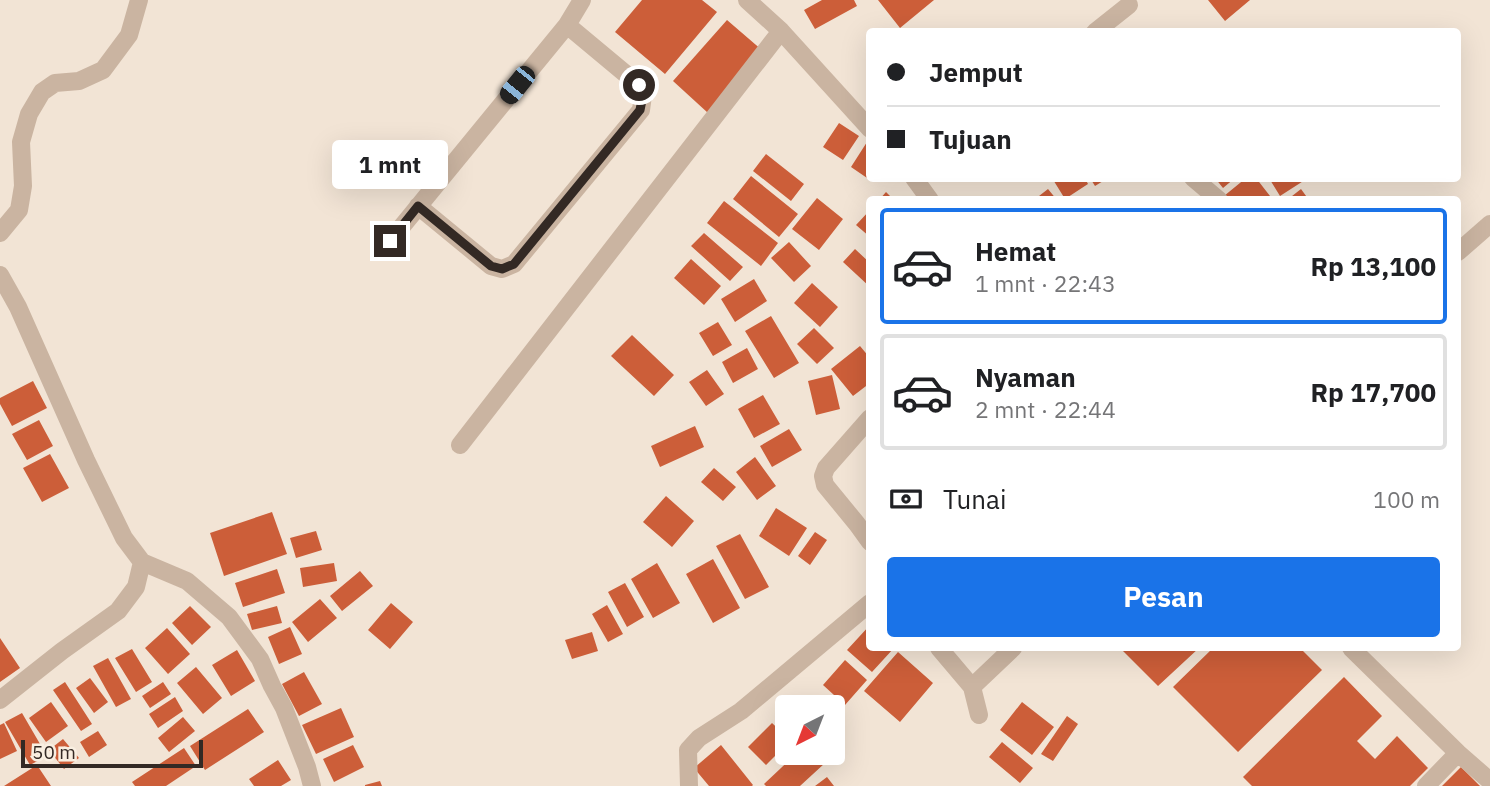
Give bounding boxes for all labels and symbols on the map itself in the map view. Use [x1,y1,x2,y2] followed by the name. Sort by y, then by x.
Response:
[496,62,539,108] car
[623,69,655,101] route start
[332,140,448,188] callout: 1 mnt
[374,225,406,257] route end
[775,695,845,765] north arrow
[21,737,203,769] scale bar

